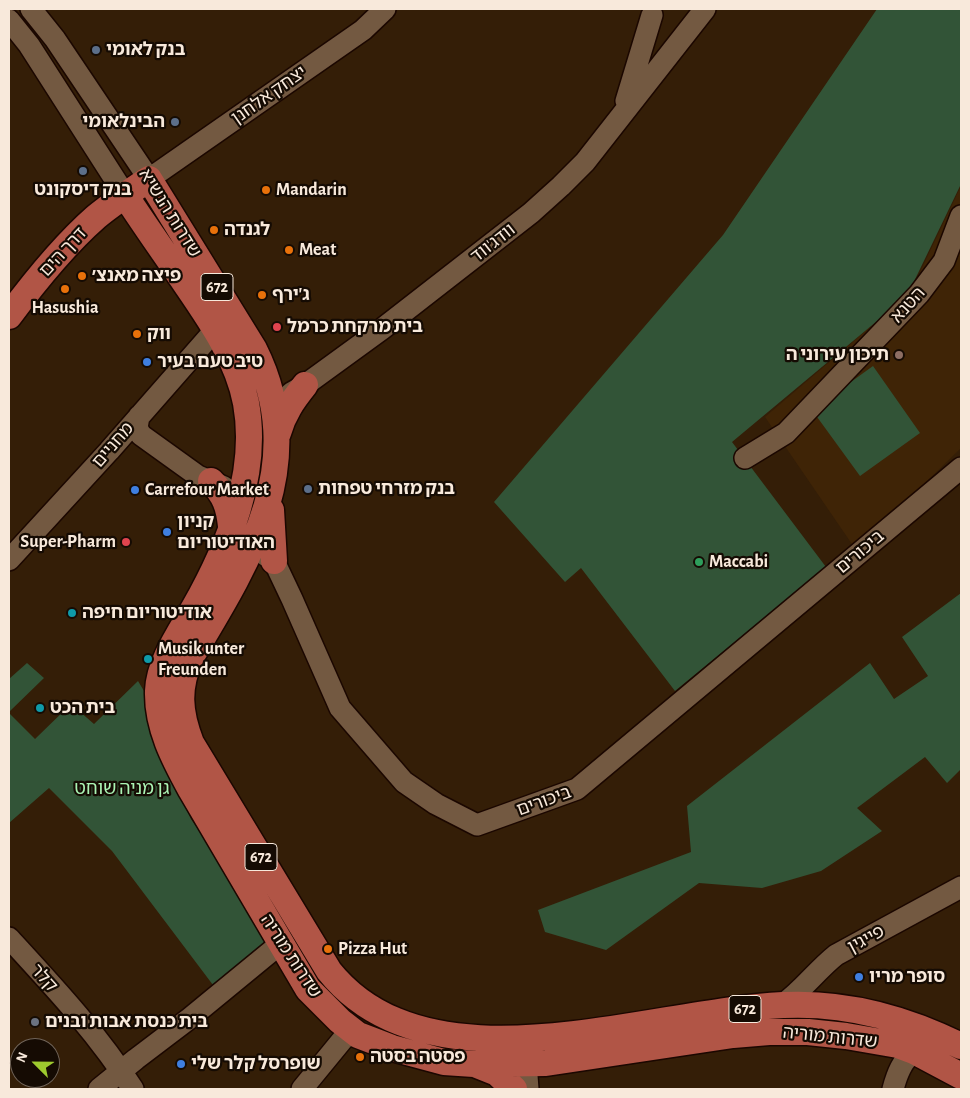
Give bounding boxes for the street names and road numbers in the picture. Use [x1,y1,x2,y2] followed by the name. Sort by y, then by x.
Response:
[227,61,311,129] street label: יצחק אלחנן
[134,165,206,261] street label: שדרות הנשיא
[466,219,520,267] street label: וודג'ווד
[35,223,91,281] street label: דרך הים
[201,274,233,300] road number: 672
[886,283,930,327] street label: הטנא
[88,418,138,472] street label: מחניים
[831,526,889,578] street label: ביכורים
[514,781,574,821] street label: ביכורים
[245,844,277,870] road number: 672
[256,910,326,1002] street label: שדרות מוריה
[844,920,888,958] street label: פייגין
[26,960,62,996] street label: קלר
[729,996,761,1022] road number: 672
[782,1021,878,1053] street label: שדרות מוריה

